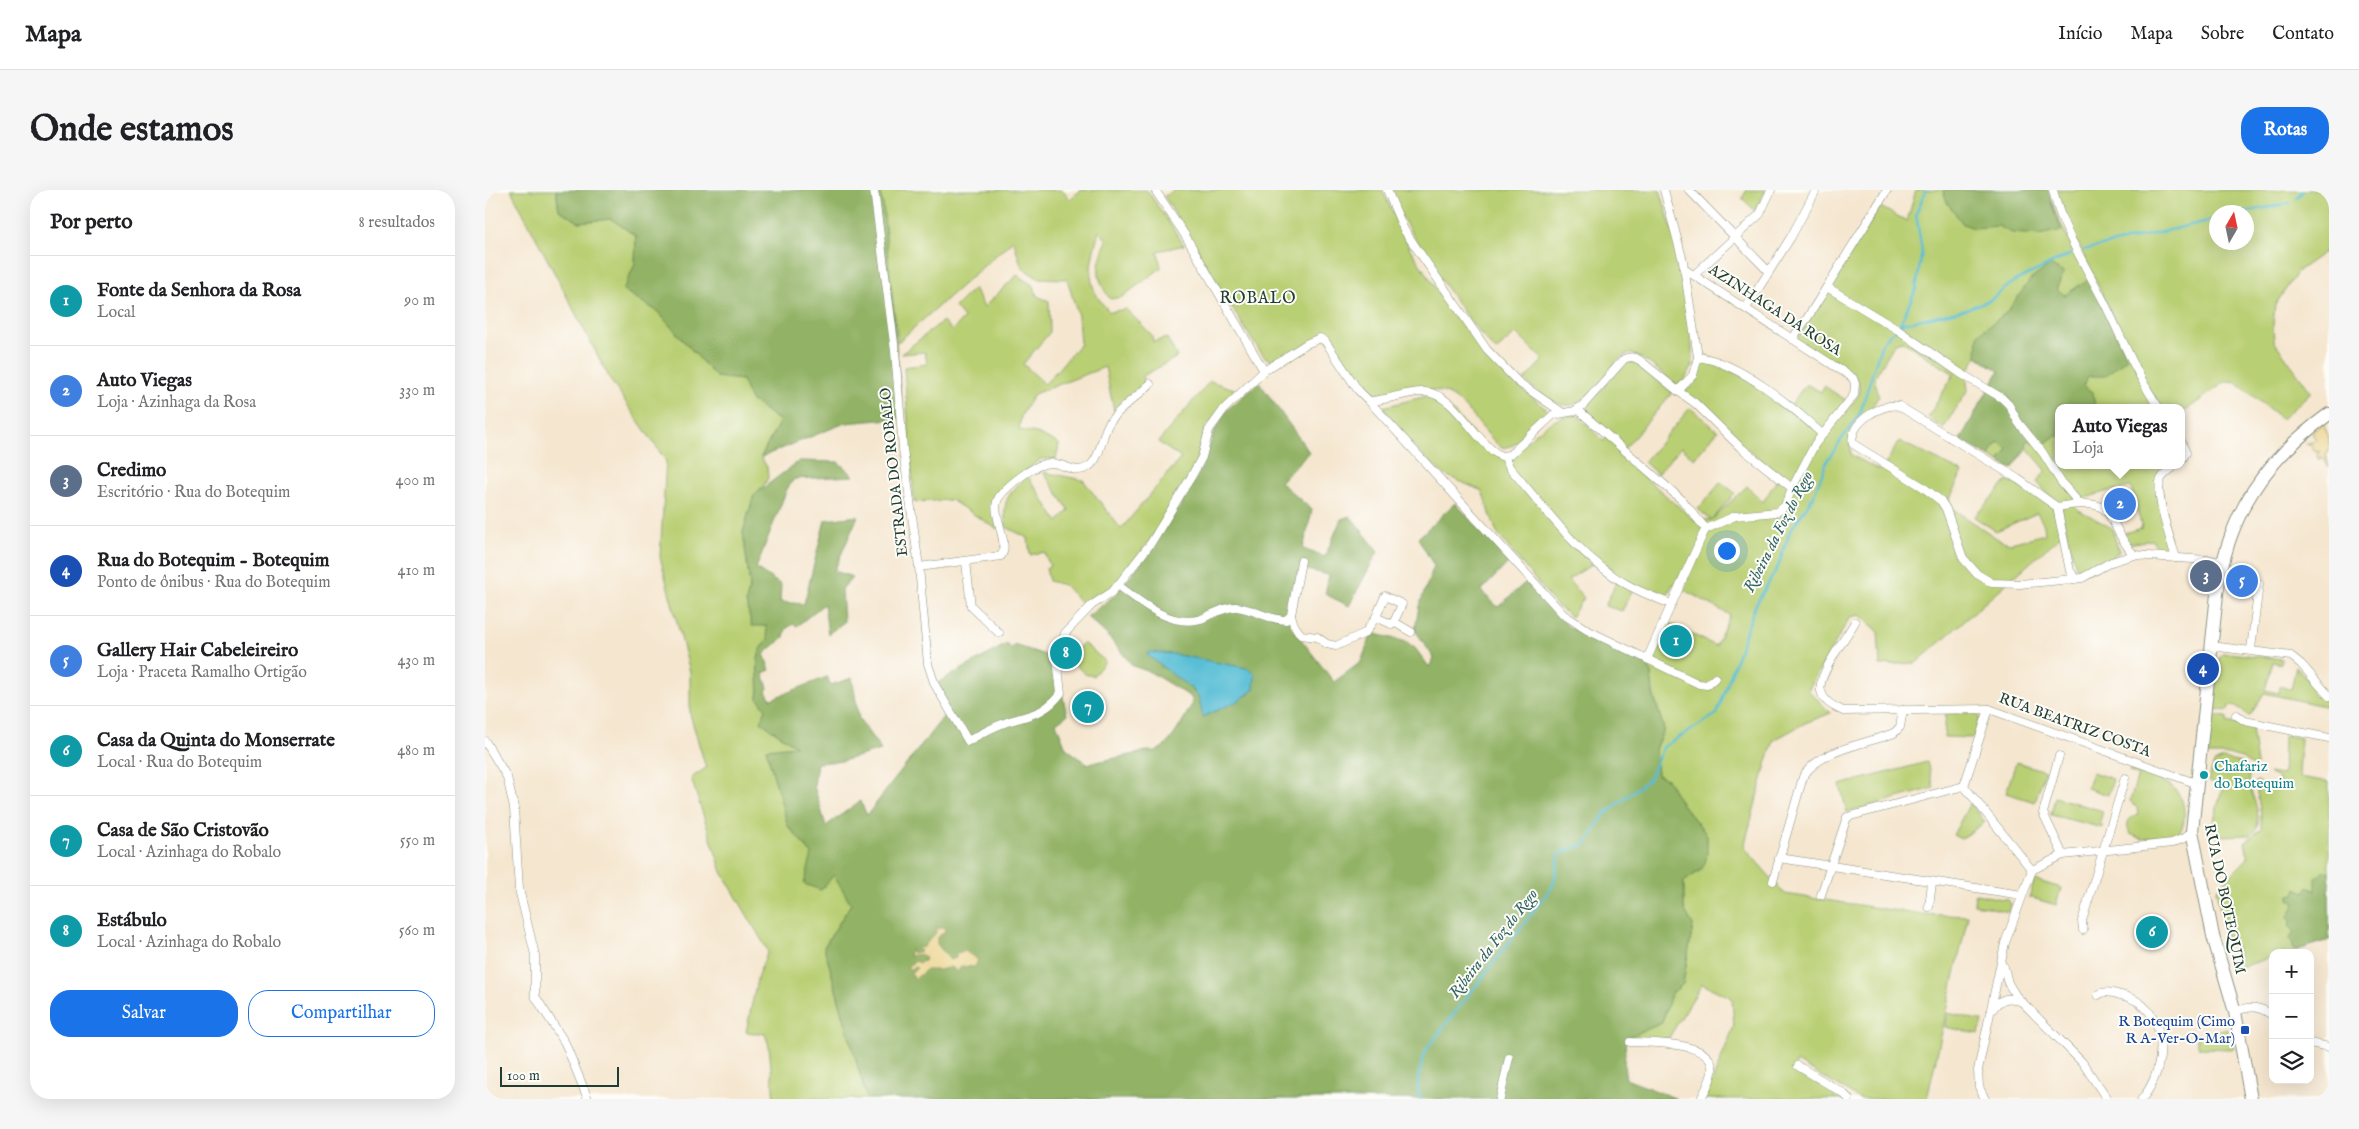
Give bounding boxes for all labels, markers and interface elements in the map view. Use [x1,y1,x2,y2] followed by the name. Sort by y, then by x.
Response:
[25,19,81,50] text: Mapa
[2058,23,2103,46] text: Início
[2131,23,2173,46] text: Mapa
[2201,23,2244,46] text: Sobre
[2272,23,2334,46] text: Contato
[2241,107,2329,154] button: Rotas
[30,108,234,153] text: Onde estamos
[2209,205,2254,250] north arrow
[50,209,132,236] text: Por perto
[359,213,435,233] text: 8 resultados
[1704,259,1846,361] street label: AZINHAGA DA ROSA
[97,279,301,303] text: Fonte da Senhora da Rosa
[1220,289,1296,309] district label: ROBALO
[63,291,69,311] text: 1
[404,291,435,311] text: 90 m
[97,303,135,323] text: Local
[97,369,192,393] text: Auto Viegas
[62,381,70,401] text: 2
[399,381,435,401] text: 330 m
[876,387,912,557] street label: ESTRADA DO ROBALO
[97,393,256,413] text: Loja · Azinhaga da Rosa
[2055,404,2185,469] popup
[2073,415,2167,439] text: Auto Viegas
[2073,439,2103,459] text: Loja
[97,459,166,483] text: Credimo
[1740,468,1818,596] water label: Ribeira da Foz do Rego
[63,471,69,491] text: 3
[396,471,435,491] text: 400 m
[97,483,290,503] text: Escritório · Rua do Botequim
[2104,485,2136,523] pin: 2
[1714,538,1740,564] your location
[97,549,329,573] text: Rua do Botequim - Botequim
[2190,557,2222,595] pin: 3
[62,561,70,581] text: 4
[398,561,435,581] text: 410 m
[2226,562,2258,600] pin: 5
[97,573,330,593] text: Ponto de ônibus · Rua do Botequim
[1660,622,1692,660] pin: 1
[1050,634,1082,672] pin: 8
[97,639,298,663] text: Gallery Hair Cabeleireiro
[2187,650,2219,688] pin: 4
[63,651,69,671] text: 5
[397,651,435,671] text: 430 m
[97,663,307,683] text: Loja · Praceta Ramalho Ortigão
[1072,688,1104,726] pin: 7
[1996,689,2154,762] street label: RUA BEATRIZ COSTA
[97,729,335,753] text: Casa da Quinta do Monserrate
[63,741,69,761] text: 6
[397,741,435,761] text: 480 m
[97,753,262,773] text: Local · Rua do Botequim
[2214,757,2295,793] place label: Chafariz do Botequim
[2198,769,2210,781] marker: Chafariz do Botequim
[97,819,269,843] text: Casa de São Cristovão
[2200,822,2250,976] street label: RUA DO BOTEQUIM
[62,831,70,851] text: 7
[400,831,435,851] text: 550 m
[97,843,281,863] text: Local · Azinhaga do Robalo
[1445,885,1543,1003] water label: Ribeira da Foz do Rego
[97,909,167,933] text: Estábulo
[2136,913,2168,951] pin: 6
[63,921,69,941] text: 8
[399,921,435,941] text: 560 m
[97,933,281,953] text: Local · Azinhaga do Robalo
[2269,949,2314,1084] map controls
[2269,949,2314,994] button: +
[50,990,238,1037] button: Salvar
[248,990,435,1037] button: Compartilhar
[2269,994,2314,1039] button: −
[2118,1012,2235,1048] place label: R Botequim (Cimo R A-Ver-O-Mar)
[2239,1024,2251,1036] marker: R Botequim (Cimo R A-Ver-O-Mar)
[2269,1039,2314,1084] button: layers
[500,1064,619,1087] scale bar
[507,1067,540,1085] text: 100 m

